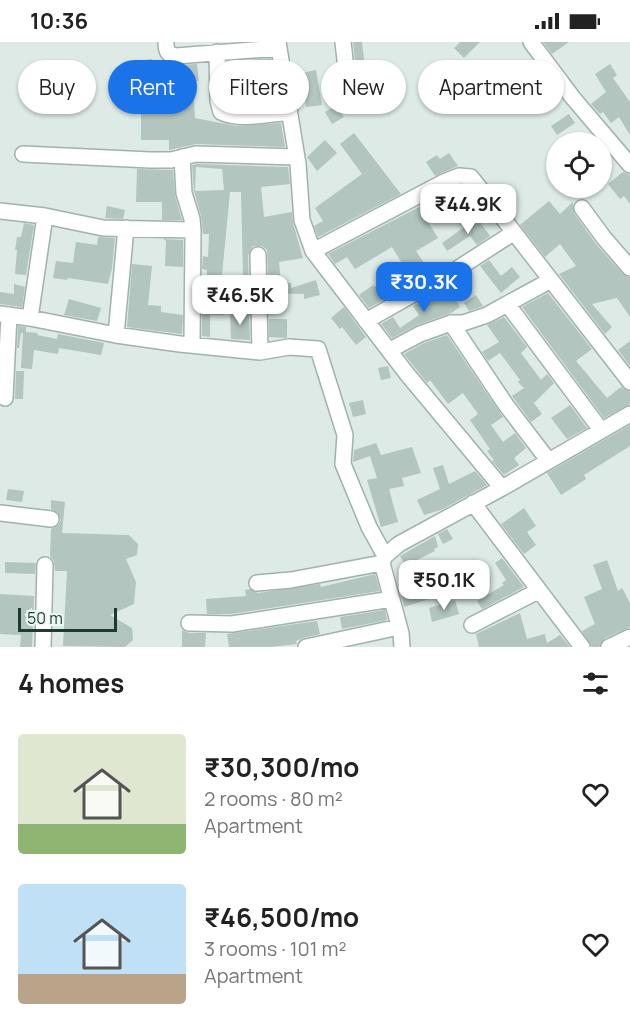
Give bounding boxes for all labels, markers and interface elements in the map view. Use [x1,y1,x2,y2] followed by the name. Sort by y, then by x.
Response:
[30,6,88,36] text: 10:36
[18,60,96,114] chip: Buy
[108,60,197,114] chip: Rent
[209,60,309,114] chip: Filters
[321,60,406,114] chip: New
[418,60,564,114] chip: Apartment
[546,132,612,198] map controls
[546,132,612,198] button: locate
[419,184,517,235] pin: ₹44.9K
[434,190,502,217] text: ₹44.9K
[375,262,473,313] pin: ₹30.3K
[390,268,458,295] text: ₹30.3K
[191,275,289,326] pin: ₹46.5K
[206,281,274,308] text: ₹46.5K
[395,560,493,611] pin: ₹50.1K
[413,566,475,593] text: ₹50.1K
[18,605,117,632] scale bar
[27,607,63,629] text: 50 m
[18,665,124,701] text: 4 homes
[579,667,612,700] icon: filters
[204,749,359,785] text: ₹30,300/mo
[66,758,138,830] icon: home
[579,778,612,811] icon: heart
[204,785,343,812] text: 2 rooms · 80 m²
[204,812,303,839] text: Apartment
[204,899,359,935] text: ₹46,500/mo
[66,908,138,980] icon: home
[579,928,612,961] icon: heart
[204,935,346,962] text: 3 rooms · 101 m²
[204,962,303,989] text: Apartment

